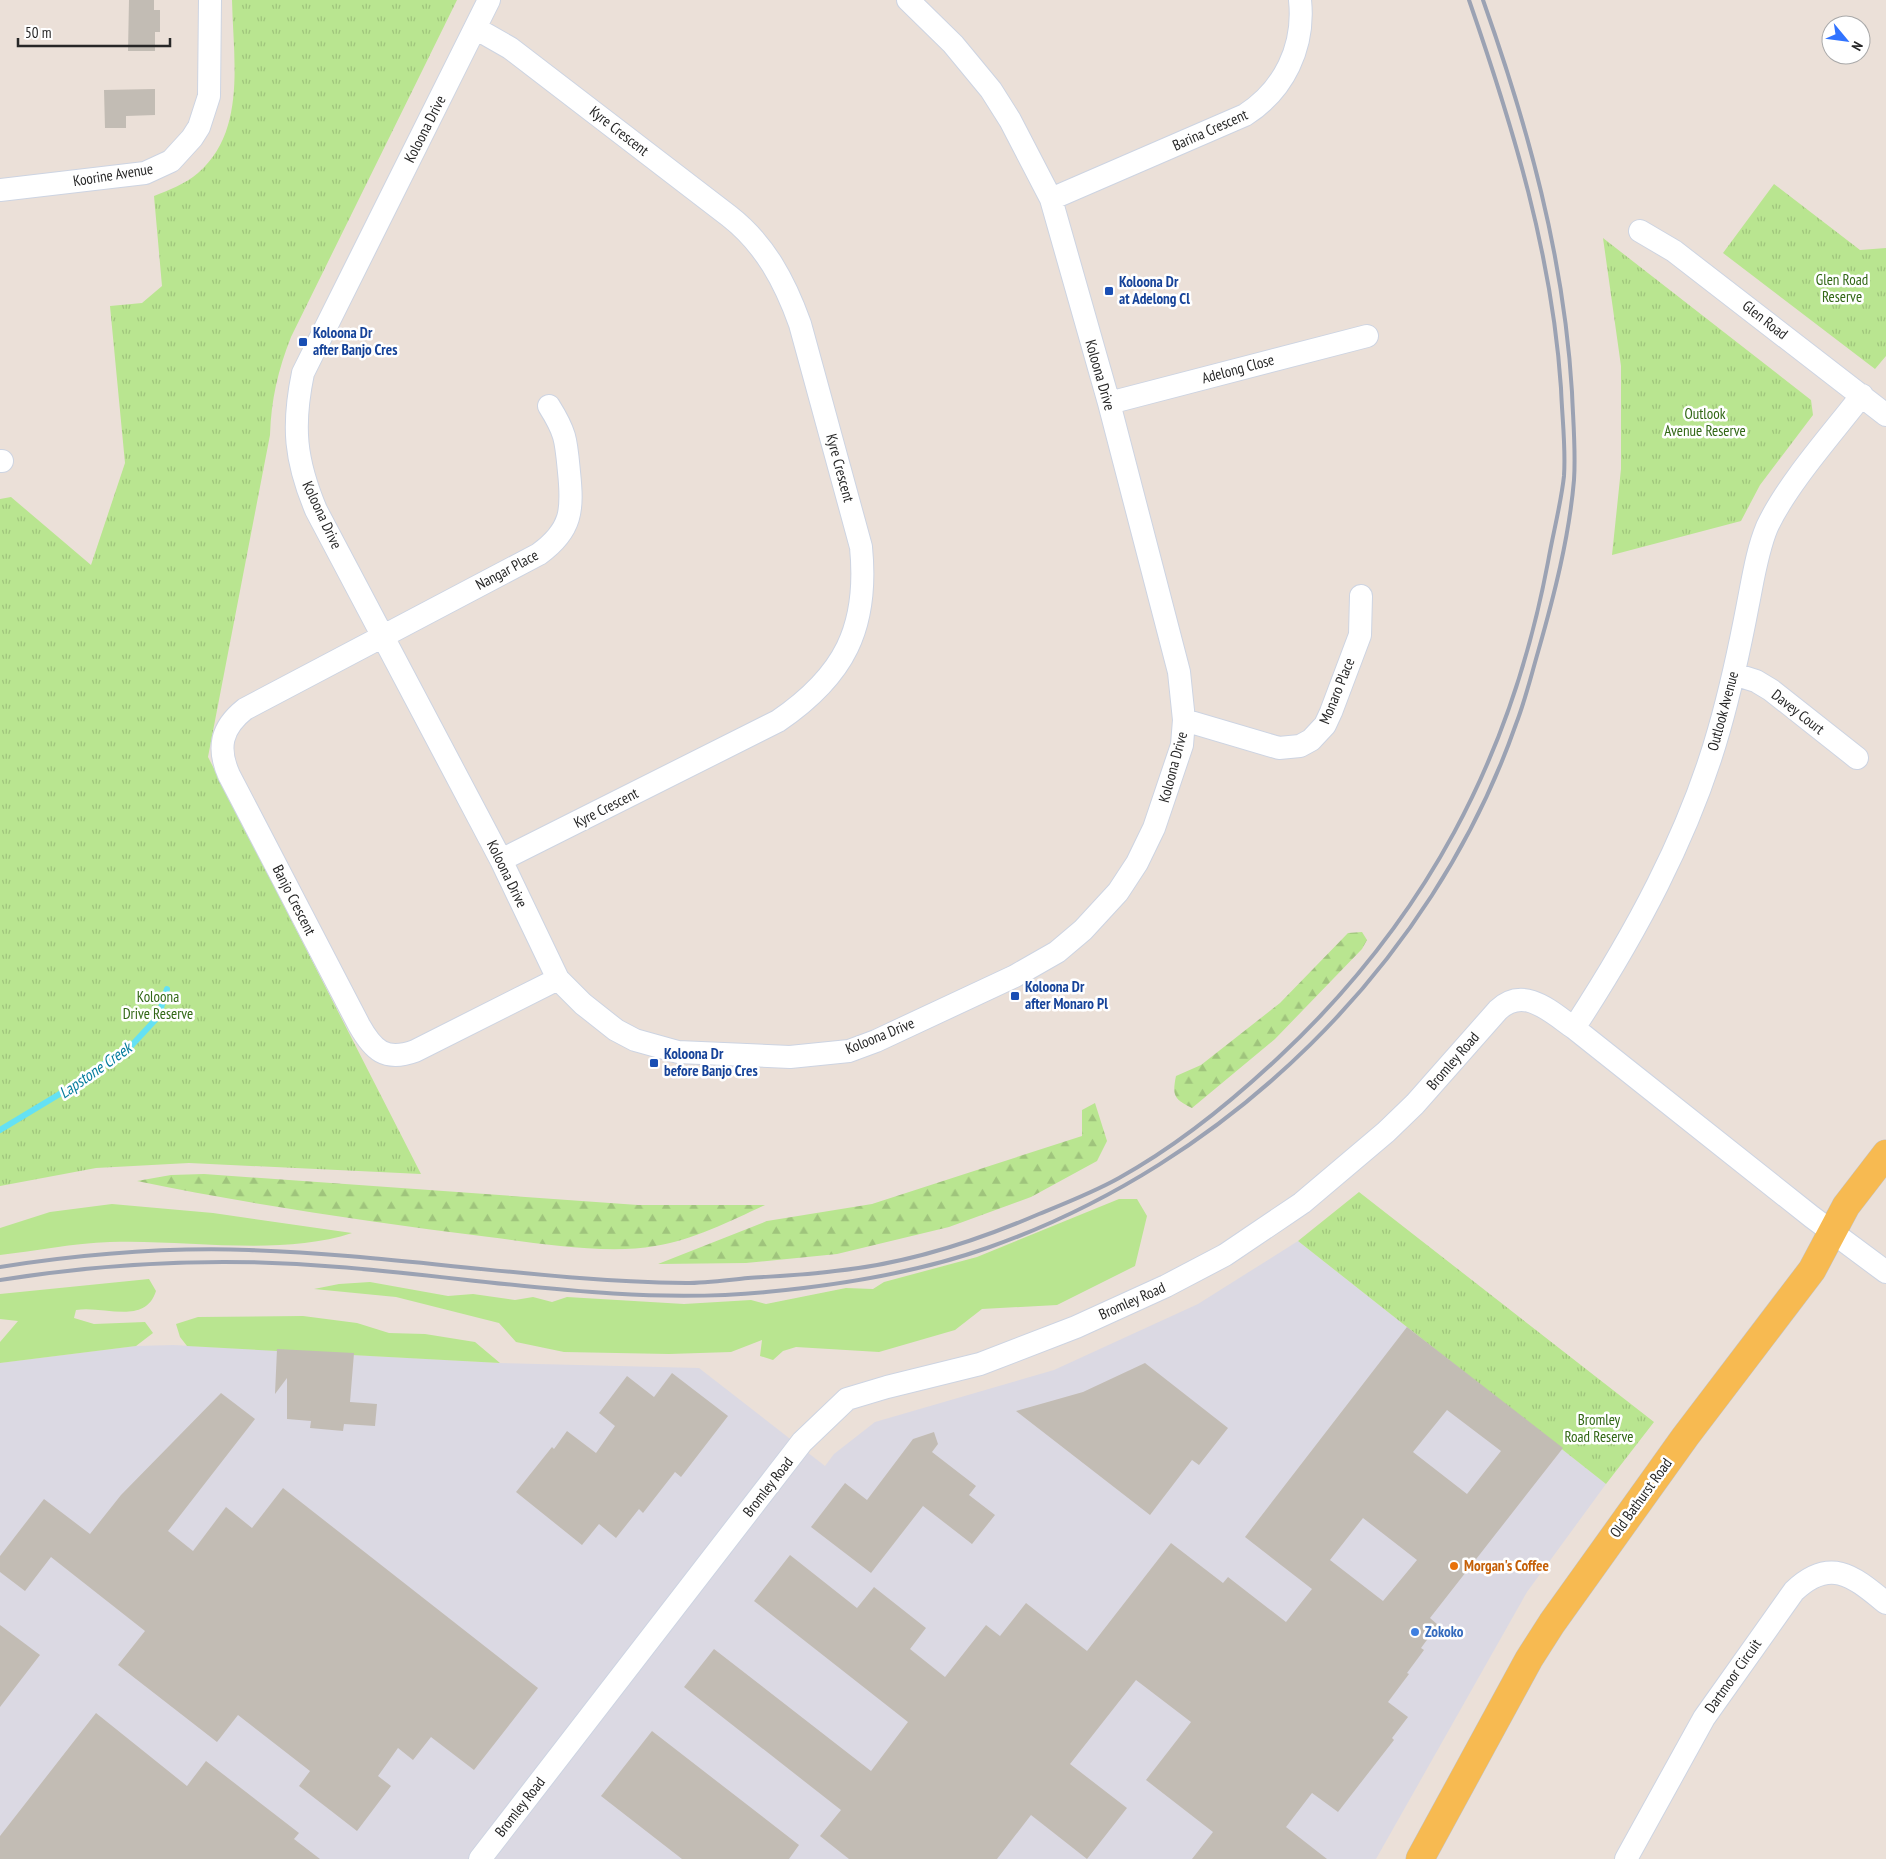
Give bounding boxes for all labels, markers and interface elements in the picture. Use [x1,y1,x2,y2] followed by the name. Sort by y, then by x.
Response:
[18,15,170,47] scale bar
[1821,15,1871,65] north arrow
[25,23,51,42] text: 50 m
[1848,39,1867,54] text: N
[400,92,450,166] street label: Koloona Drive
[586,102,653,160] street label: Kyre Crescent
[1169,105,1250,155] street label: Barina Crescent
[72,159,154,190] street label: Koorine Avenue
[1816,270,1868,306] park label: Glen Road Reserve
[1119,272,1190,308] place label: Koloona Dr at Adelong Cl
[1103,285,1115,297] marker: Koloona Dr at Adelong Cl
[1739,296,1792,343] street label: Glen Road
[313,323,397,359] place label: Koloona Dr after Banjo Cres
[297,336,309,348] marker: Koloona Dr after Banjo Cres
[1081,337,1120,412] street label: Koloona Drive
[1200,350,1276,387] street label: Adelong Close
[1664,404,1746,440] park label: Outlook Avenue Reserve
[822,432,859,504] street label: Kyre Crescent
[298,478,346,552] street label: Koloona Drive
[472,545,541,594] street label: Nangar Place
[1315,655,1358,727] street label: Monaro Place
[1703,669,1742,753] street label: Outlook Avenue
[1768,685,1829,738] street label: Davey Court
[1154,729,1191,804] street label: Koloona Drive
[570,783,641,832] street label: Kyre Crescent
[483,837,532,911] street label: Koloona Drive
[269,861,320,938] street label: Banjo Crescent
[1025,977,1108,1013] place label: Koloona Dr after Monaro Pl
[123,987,193,1023] park label: Koloona Drive Reserve
[1009,990,1021,1002] marker: Koloona Dr after Monaro Pl
[843,1013,917,1058] street label: Koloona Drive
[1422,1028,1483,1094] street label: Bromley Road
[55,1037,137,1102] water label: Lapstone Creek
[664,1044,758,1080] place label: Koloona Dr before Banjo Cres
[648,1057,660,1069] marker: Koloona Dr before Banjo Cres
[1096,1277,1168,1324] street label: Bromley Road
[1565,1410,1633,1446] park label: Bromley Road Reserve
[738,1453,797,1520] street label: Bromley Road
[1605,1454,1676,1541] street label: Old Bathurst Road
[1464,1556,1549,1575] place label: Morgan's Coffee
[1448,1560,1460,1572] marker: Morgan's Coffee
[1425,1622,1464,1641] place label: Zokoko
[1409,1626,1421,1638] marker: Zokoko
[1700,1635,1765,1716] street label: Dartmoor Circuit
[490,1773,549,1840] street label: Bromley Road

